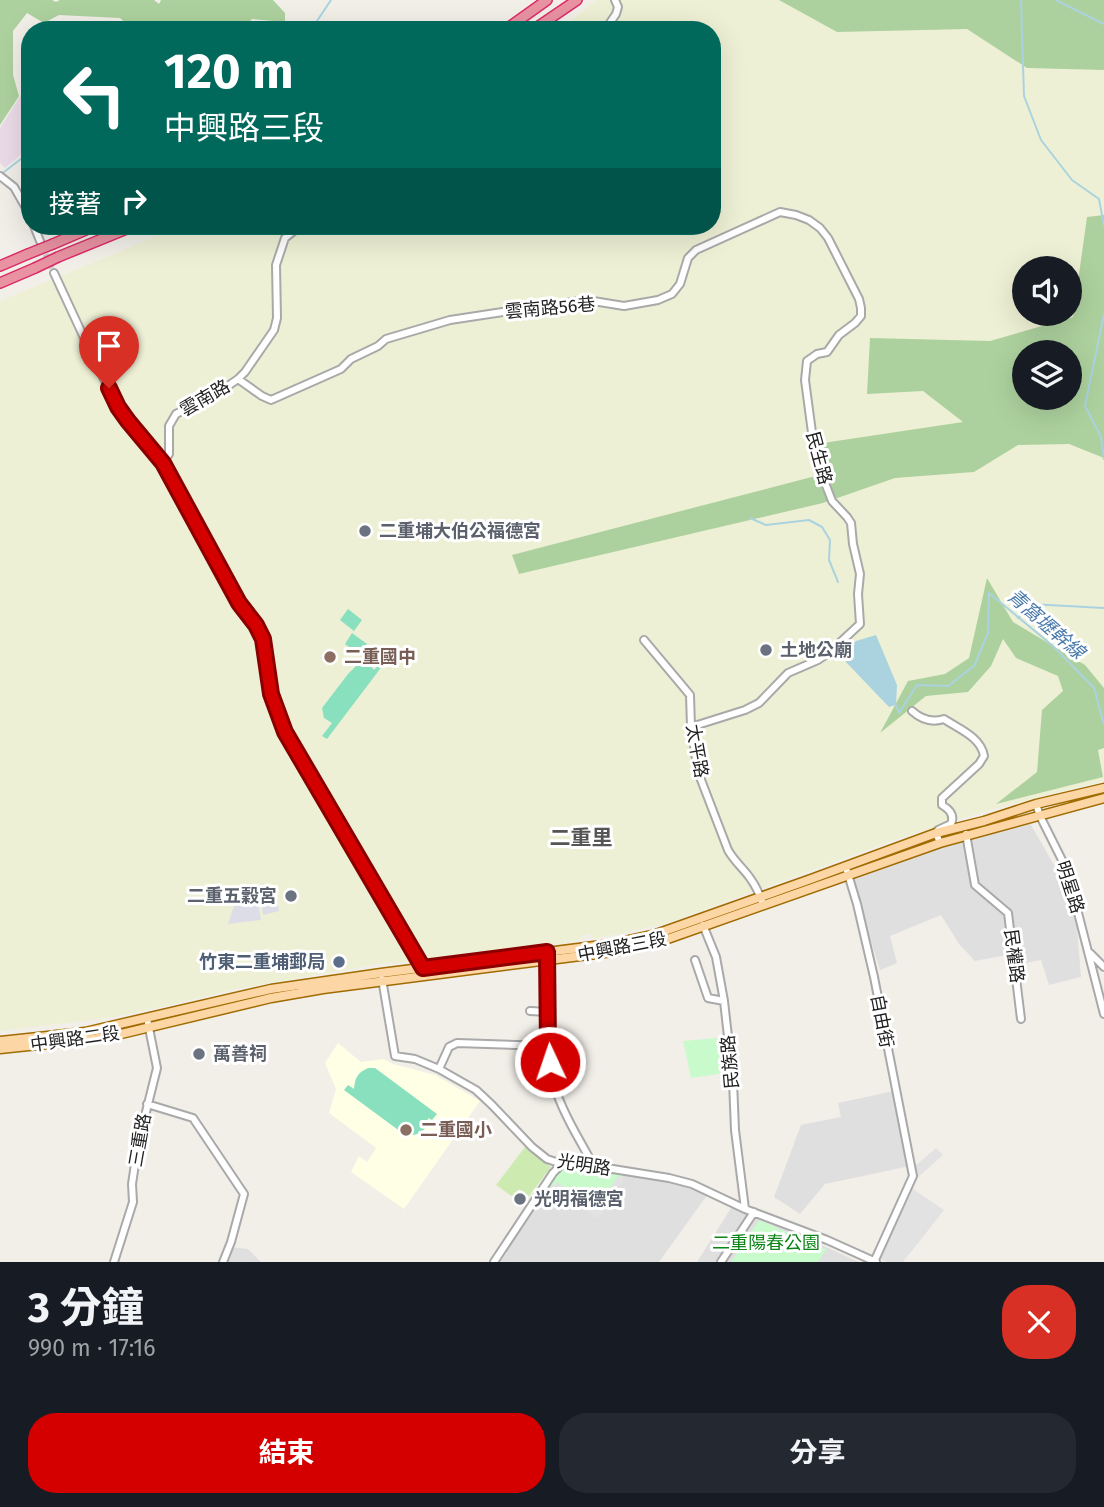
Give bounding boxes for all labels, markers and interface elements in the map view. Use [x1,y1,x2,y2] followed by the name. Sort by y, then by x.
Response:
[164,42,294,101] text: 120 m
[49,49,140,140] icon: left
[164,109,324,147] text: 中興路三段
[115,182,153,220] icon: right
[49,189,101,220] text: 接著
[1012,256,1082,410] map controls
[1012,256,1082,326] button: sound
[504,293,596,323] street label: 雲南路56巷
[79,316,139,388] pin
[90,327,128,365] icon: arrive
[1012,340,1082,410] button: layers
[176,375,234,421] street label: 雲南路
[801,429,837,487] street label: 民生路
[379,520,541,542] place label: 二重埔大伯公福德宮
[357,523,373,539] marker: 二重埔大伯公福德宮
[1003,584,1091,665] water label: 青窩壢幹線
[780,639,852,661] place label: 土地公廟
[758,642,774,658] marker: 土地公廟
[344,646,416,668] place label: 二重國中
[322,649,338,665] marker: 二重國中
[681,723,713,779] street label: 太平路
[550,825,613,851] district label: 二重里
[1051,858,1089,916] street label: 明星路
[187,885,277,907] place label: 二重五穀宮
[283,888,299,904] marker: 二重五穀宮
[576,928,668,966] street label: 中興路三段
[1000,928,1028,984] street label: 民權路
[199,951,325,973] place label: 竹東二重埔郵局
[331,954,347,970] marker: 竹東二重埔郵局
[866,992,898,1050] street label: 自由街
[29,1022,121,1056] street label: 中興路二段
[513,1025,587,1099] position arrow
[717,1034,743,1090] street label: 民族路
[213,1043,267,1065] place label: 萬善祠
[191,1046,207,1062] marker: 萬善祠
[124,1112,156,1168] street label: 三重路
[420,1119,492,1141] place label: 二重國小
[398,1122,414,1138] marker: 二重國小
[556,1150,612,1180] street label: 光明路
[534,1188,624,1210] place label: 光明福德宮
[512,1191,528,1207] marker: 光明福德宮
[712,1232,820,1254] park label: 二重陽春公園
[28,1283,144,1333] text: 3 分鐘
[1002,1285,1076,1359] button: close
[28,1334,156,1362] text: 990 m · 17:16
[28,1413,545,1493] button: 結束
[559,1413,1076,1493] button: 分享

